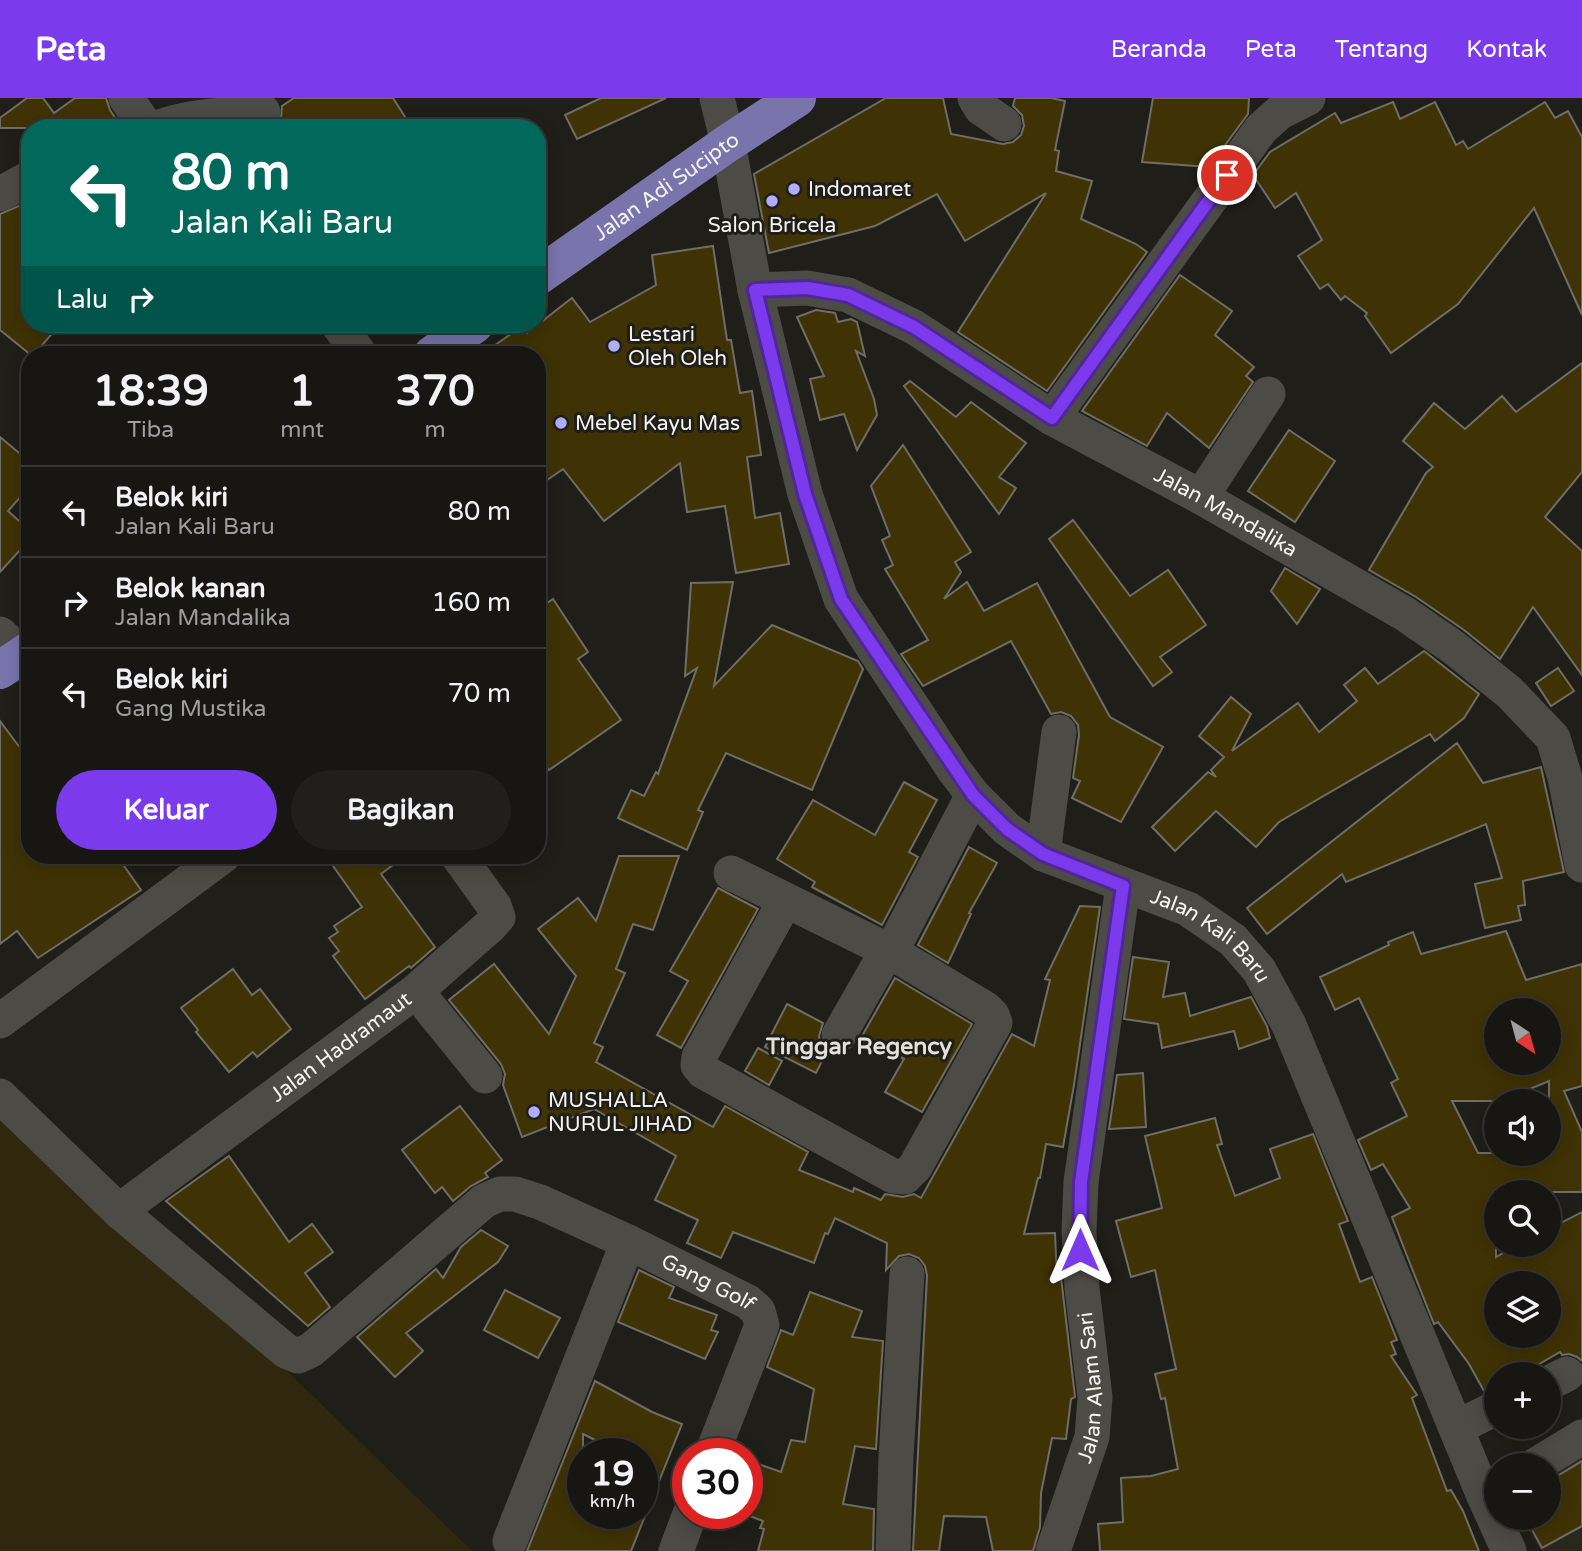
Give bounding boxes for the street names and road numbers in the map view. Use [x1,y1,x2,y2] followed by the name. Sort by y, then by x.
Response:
[589,127,744,246] street label: Jalan Adi Sucipto
[1150,462,1302,563] street label: Jalan Mandalika
[1147,884,1276,987] street label: Jalan Kali Baru
[266,987,417,1108] street label: Jalan Hadramaut
[657,1249,760,1316] street label: Gang Golf
[1072,1311,1108,1466] street label: Jalan Alam Sari

